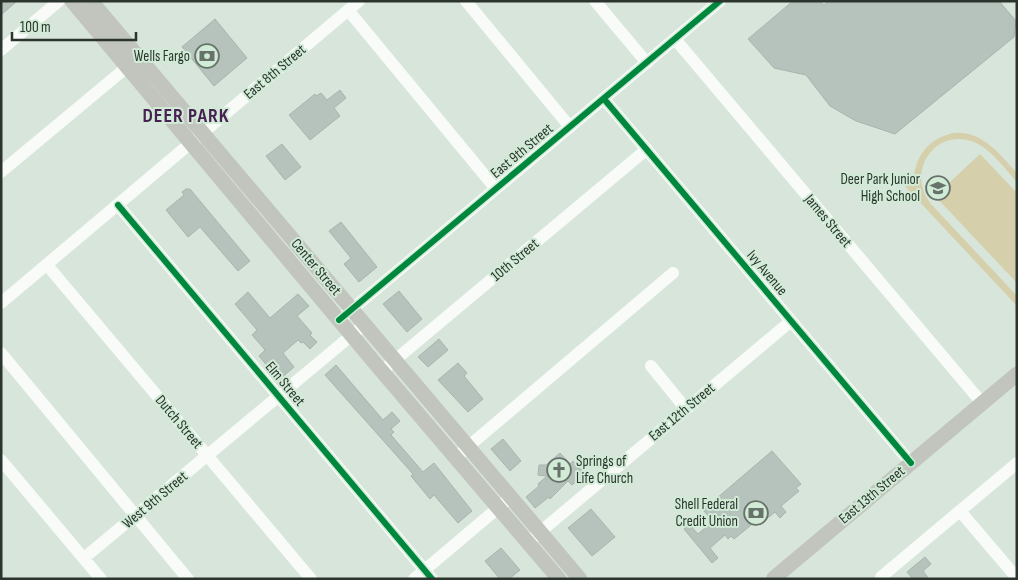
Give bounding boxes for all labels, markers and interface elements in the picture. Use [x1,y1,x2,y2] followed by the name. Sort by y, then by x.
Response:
[12,10,136,42] scale bar
[20,18,51,37] text: 100 m
[240,40,310,104] street label: East 8th Street
[194,43,220,69] bank icon: Wells Fargo
[134,47,190,66] place label: Wells Fargo
[142,104,230,128] district label: DEER PARK
[487,119,557,183] street label: East 9th Street
[840,170,921,206] place label: Deer Park Junior High School
[925,175,951,201] school or university icon: Deer Park Junior High School
[800,190,856,252] street label: James Street
[487,234,543,286] street label: 10th Street
[287,235,346,300] street label: Center Street
[742,246,792,300] street label: Ivy Avenue
[261,358,309,411] street label: Elm Street
[645,379,719,445] street label: East 12th Street
[151,391,207,453] street label: Dutch Street
[576,452,633,488] place label: Springs of Life Church
[546,457,572,483] church icon: Springs of Life Church
[835,462,909,528] street label: East 13th Street
[118,467,192,533] street label: West 9th Street
[675,495,738,531] place label: Shell Federal Credit Union
[743,500,769,526] bank icon: Shell Federal Credit Union

